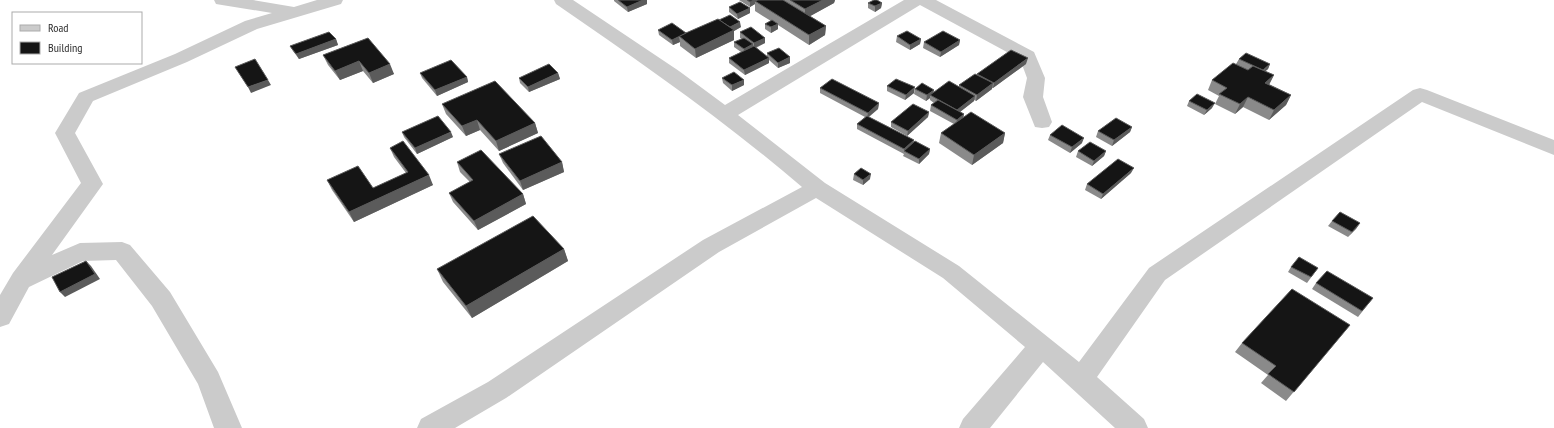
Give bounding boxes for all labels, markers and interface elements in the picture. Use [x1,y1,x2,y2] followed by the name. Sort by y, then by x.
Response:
[12,12,142,64] legend
[48,20,68,35] text: Road
[48,40,83,55] text: Building

